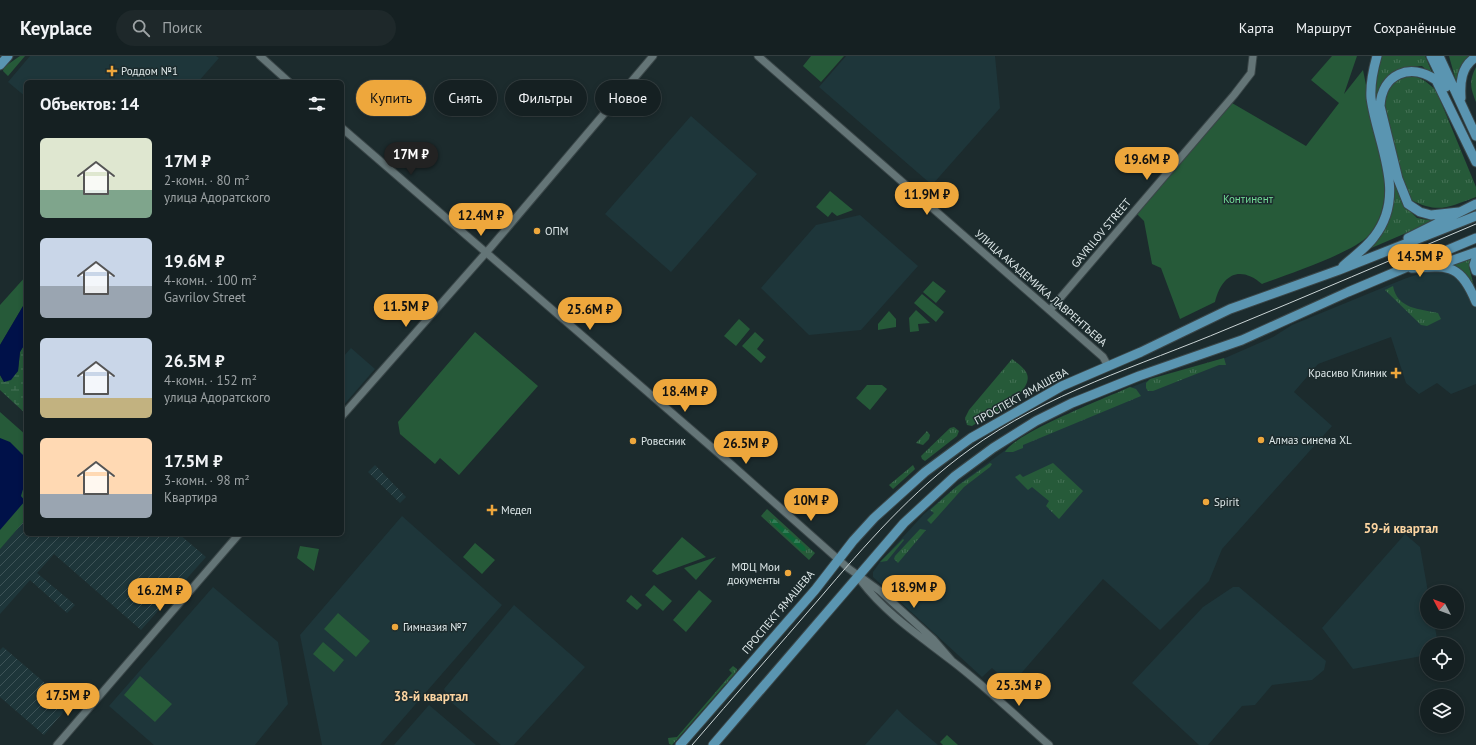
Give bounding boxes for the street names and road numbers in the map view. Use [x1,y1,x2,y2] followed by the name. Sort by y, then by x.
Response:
[1068,196,1134,270] street label: GAVRILOV STREET
[972,227,1110,350] street label: УЛИЦА АКАДЕМИКА ЛАВРЕНТЬЕВА
[972,364,1071,428] street label: ПРОСПЕКТ ЯМАШЕВА
[739,567,818,657] street label: ПРОСПЕКТ ЯМАШЕВА

